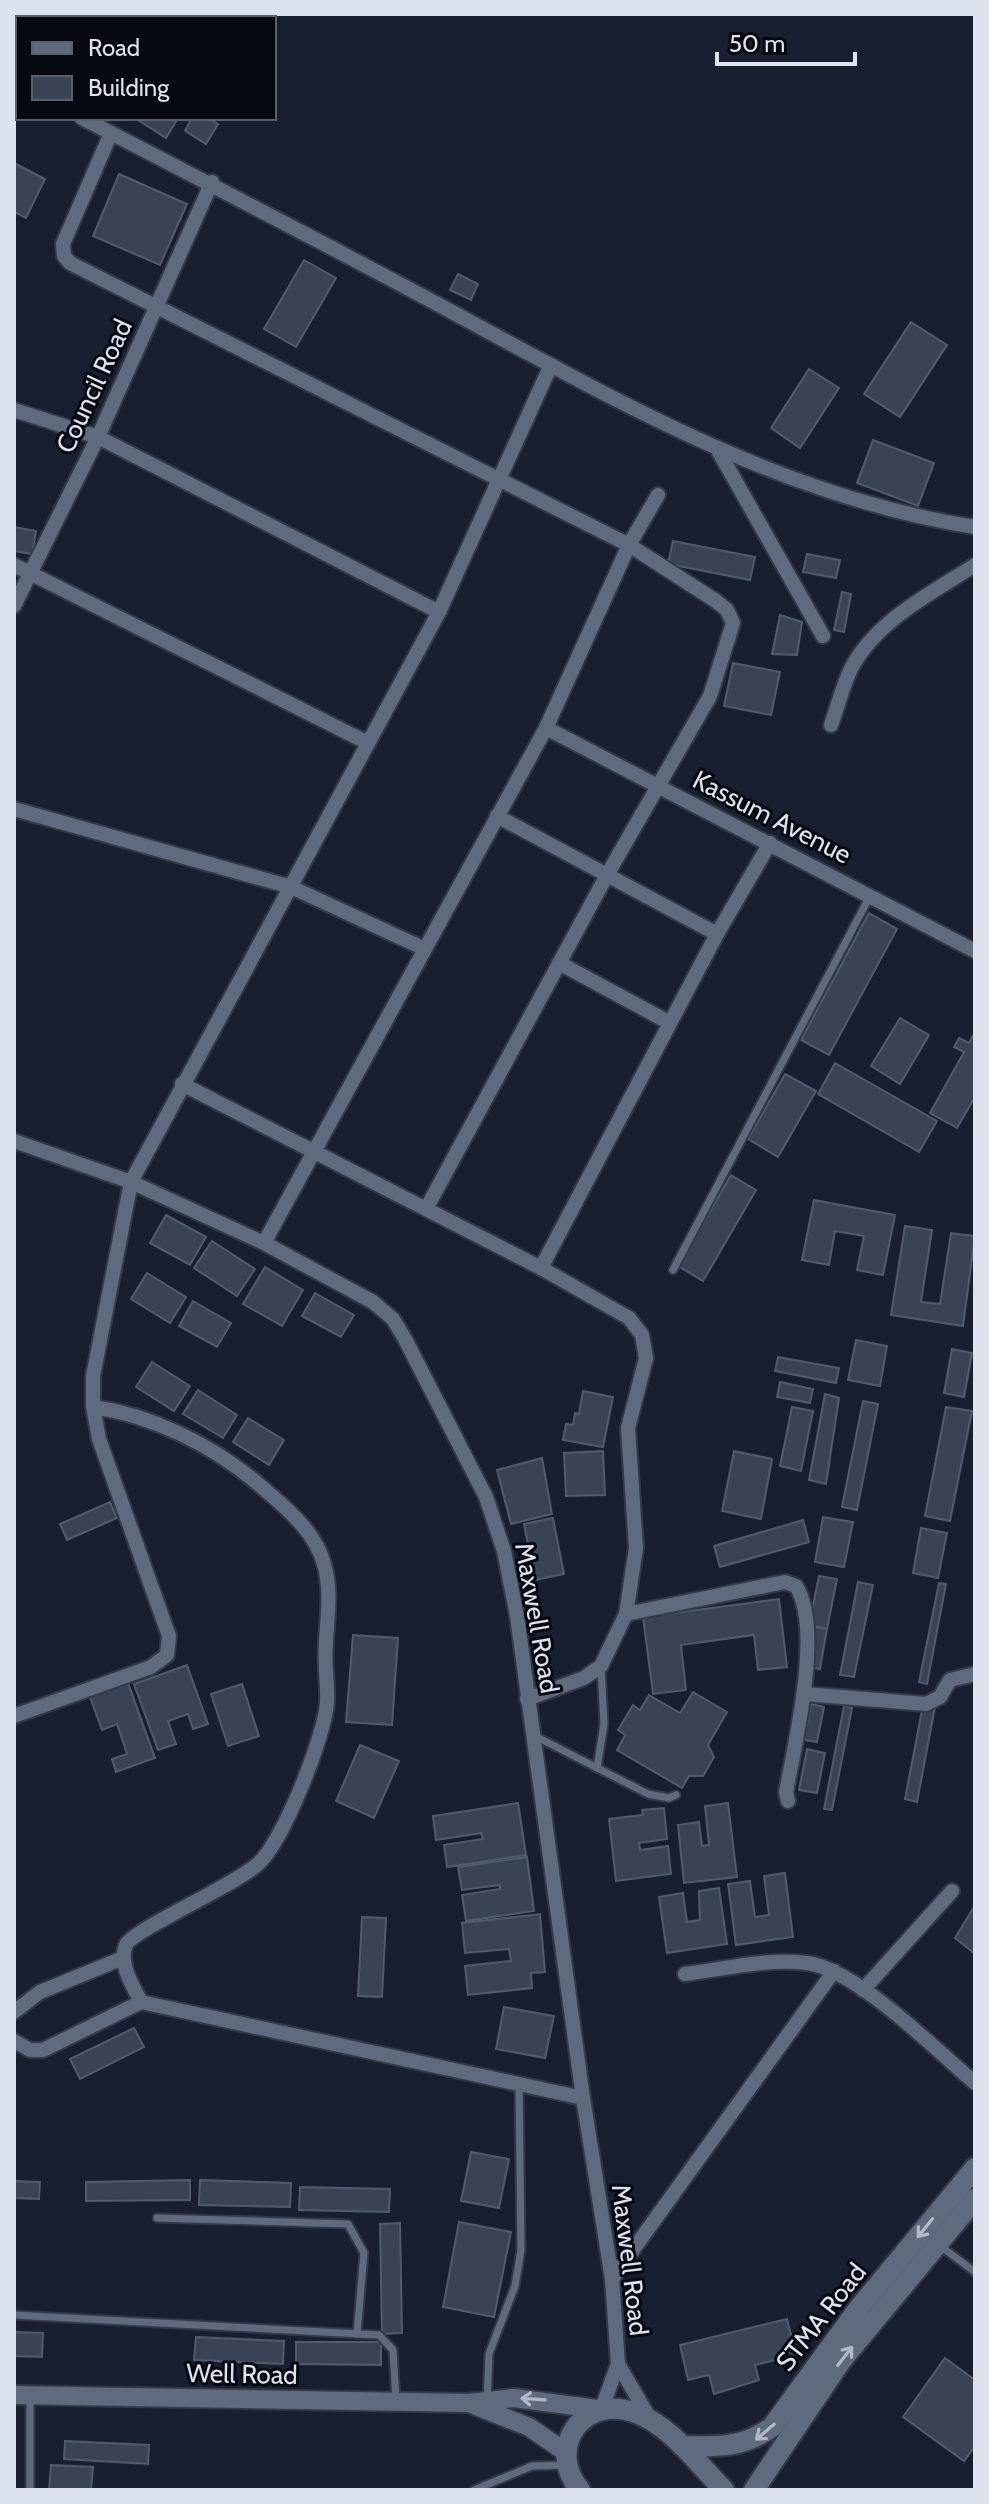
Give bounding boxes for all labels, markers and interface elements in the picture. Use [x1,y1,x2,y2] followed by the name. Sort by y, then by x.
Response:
[16,16,276,120] legend
[717,16,855,66] scale bar
[729,29,785,58] text: 50 m
[88,33,140,62] text: Road
[88,73,170,102] text: Building
[49,314,139,458] street label: Council Road
[687,763,857,871] street label: Kassum Avenue
[508,1540,566,1696] street label: Maxwell Road
[605,2182,655,2338] street label: Maxwell Road
[916,2217,934,2238] one-way arrow
[769,2257,873,2377] street label: STMA Road
[836,2346,854,2367] one-way arrow
[186,2357,298,2391] street label: Well Road
[520,2391,547,2406] one-way arrow
[754,2422,775,2440] one-way arrow

